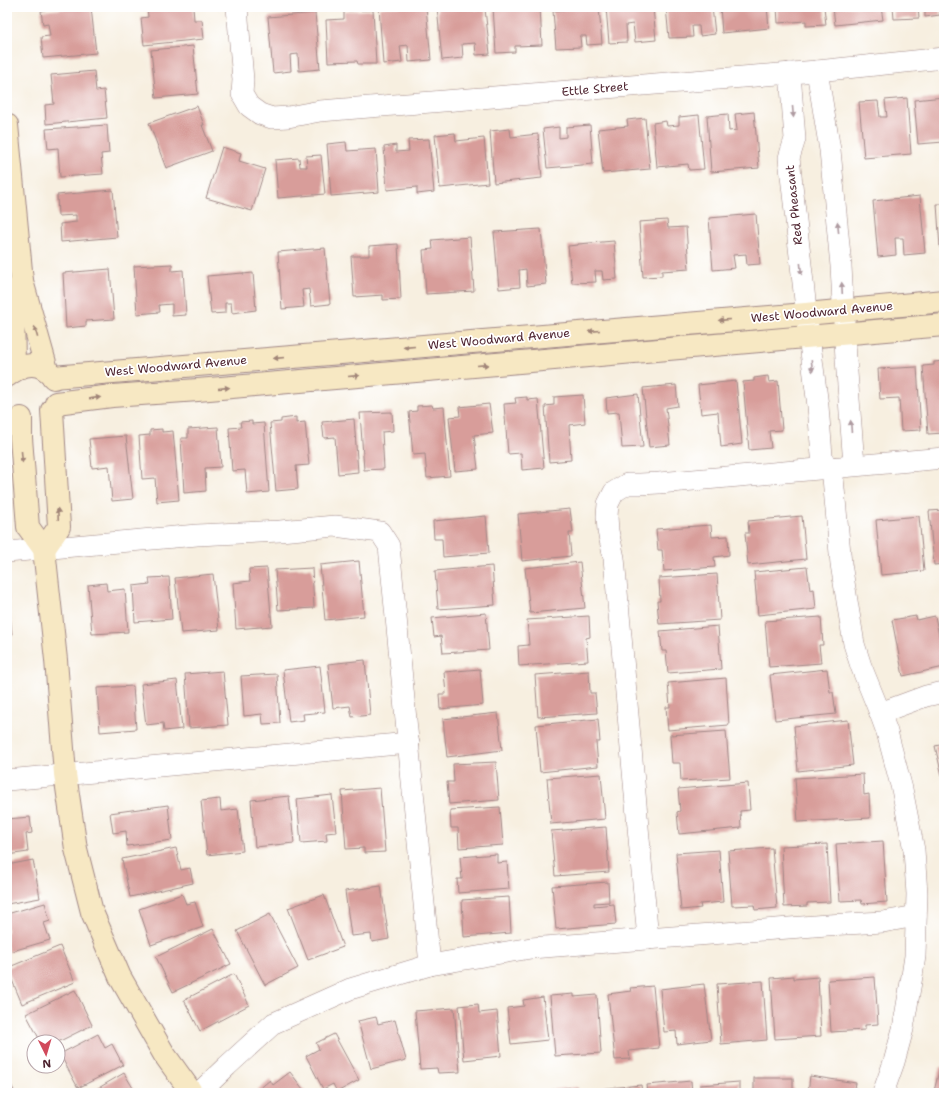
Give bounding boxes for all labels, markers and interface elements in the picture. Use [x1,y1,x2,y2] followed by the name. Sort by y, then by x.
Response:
[561,78,629,100] street label: Ettle Street
[789,106,796,118] one-way arrow
[782,164,806,246] street label: Red Pheasant
[834,221,841,233] one-way arrow
[798,262,804,275] one-way arrow
[839,282,846,294] one-way arrow
[750,298,894,326] street label: West Woodward Avenue
[718,317,730,324] one-way arrow
[427,325,571,353] street label: West Woodward Avenue
[33,326,39,339] one-way arrow
[588,328,600,335] one-way arrow
[403,343,415,350] one-way arrow
[104,352,248,380] street label: West Woodward Avenue
[273,354,285,361] one-way arrow
[809,360,815,372] one-way arrow
[477,361,489,368] one-way arrow
[348,373,360,379] one-way arrow
[218,384,230,391] one-way arrow
[89,395,101,402] one-way arrow
[848,420,855,433] one-way arrow
[19,451,26,463] one-way arrow
[55,507,61,520] one-way arrow
[26,1034,66,1074] north arrow
[42,1056,52,1071] text: N

